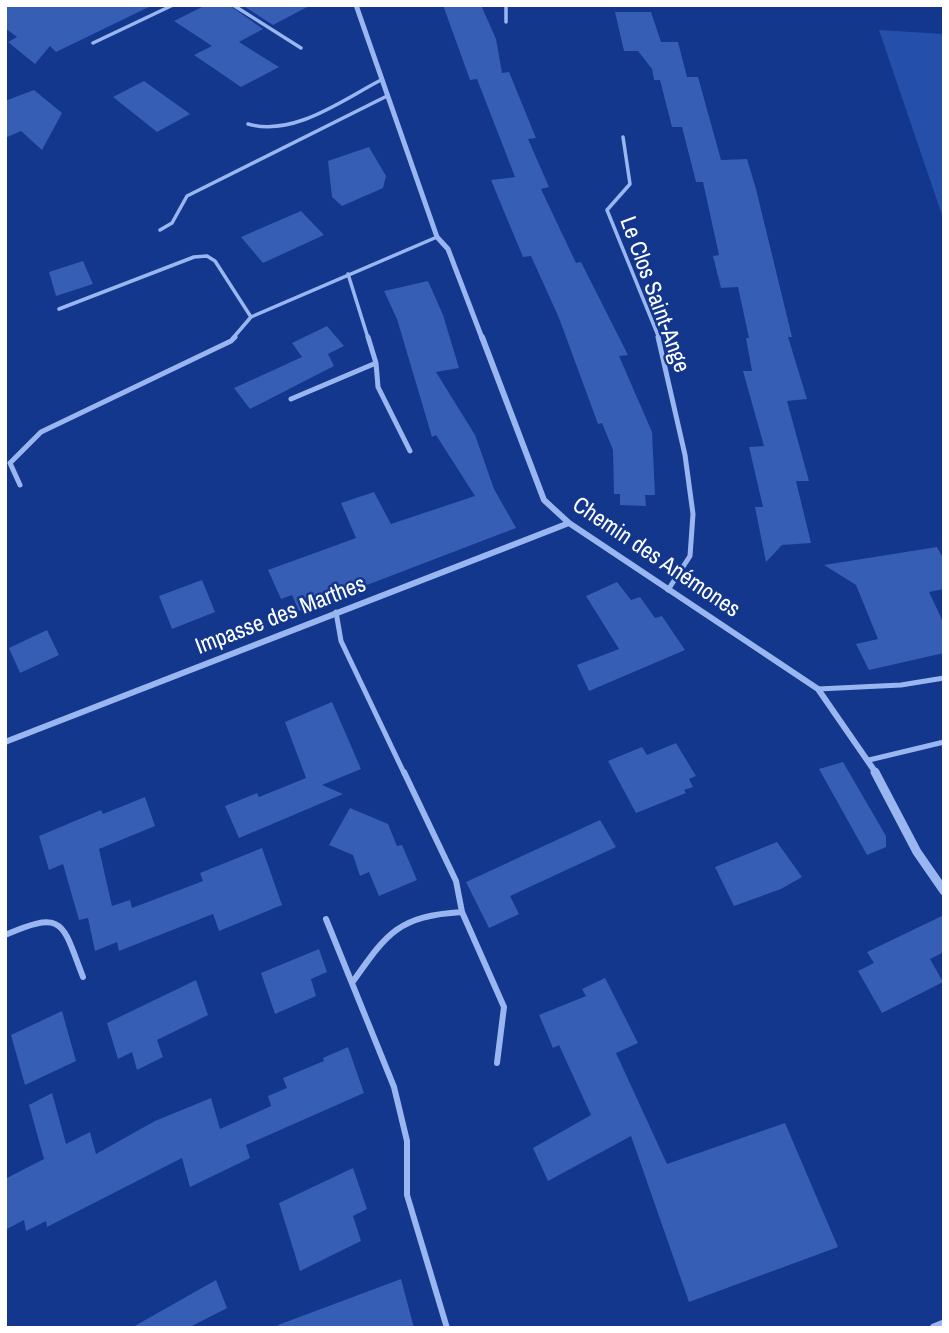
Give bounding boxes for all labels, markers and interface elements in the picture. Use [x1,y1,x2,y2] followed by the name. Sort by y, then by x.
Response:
[613,212,699,376] street label: Le Clos Saint-Ange
[567,488,747,624] street label: Chemin des Anémones
[190,567,370,661] street label: Impasse des Marthes

